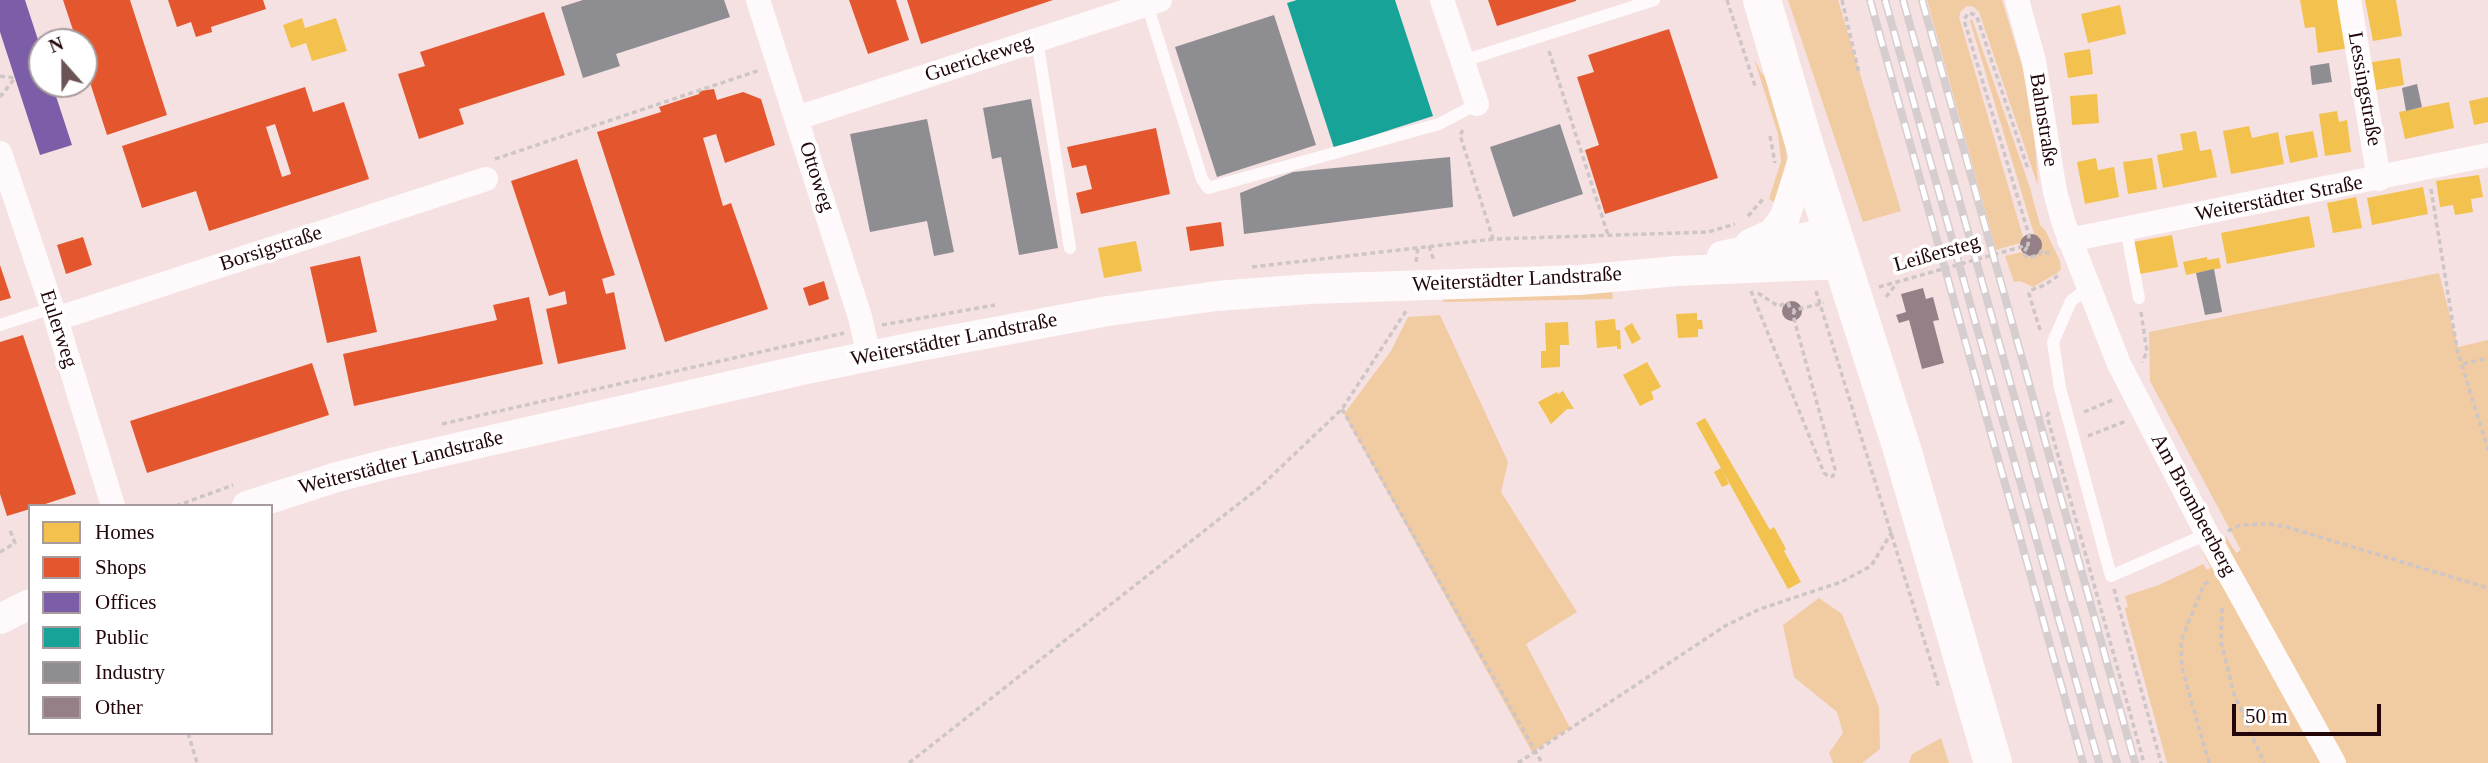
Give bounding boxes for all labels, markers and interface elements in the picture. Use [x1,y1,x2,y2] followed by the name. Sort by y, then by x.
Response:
[28,28,98,98] north arrow
[922,30,1036,88] street label: Guerickeweg
[2342,30,2386,148] street label: Lessingstraße
[46,33,66,57] text: N
[2023,71,2063,169] street label: Bahnstraße
[793,139,839,215] street label: Ottoweg
[2193,170,2365,228] street label: Weiterstädter Straße
[217,221,325,277] street label: Borsigstraße
[1891,230,1983,278] street label: Leißersteg
[1412,262,1622,298] street label: Weiterstädter Landstraße
[34,287,82,371] street label: Eulerweg
[849,308,1059,372] street label: Weiterstädter Landstraße
[296,425,506,501] street label: Weiterstädter Landstraße
[2145,429,2241,581] street label: Am Brombeerberg
[28,504,273,735] legend
[95,520,155,544] text: Homes
[95,555,146,579] text: Shops
[95,590,156,614] text: Offices
[95,625,149,649] text: Public
[95,660,165,684] text: Industry
[2236,690,2385,734] scale bar
[95,695,143,719] text: Other
[2245,704,2288,728] text: 50 m

